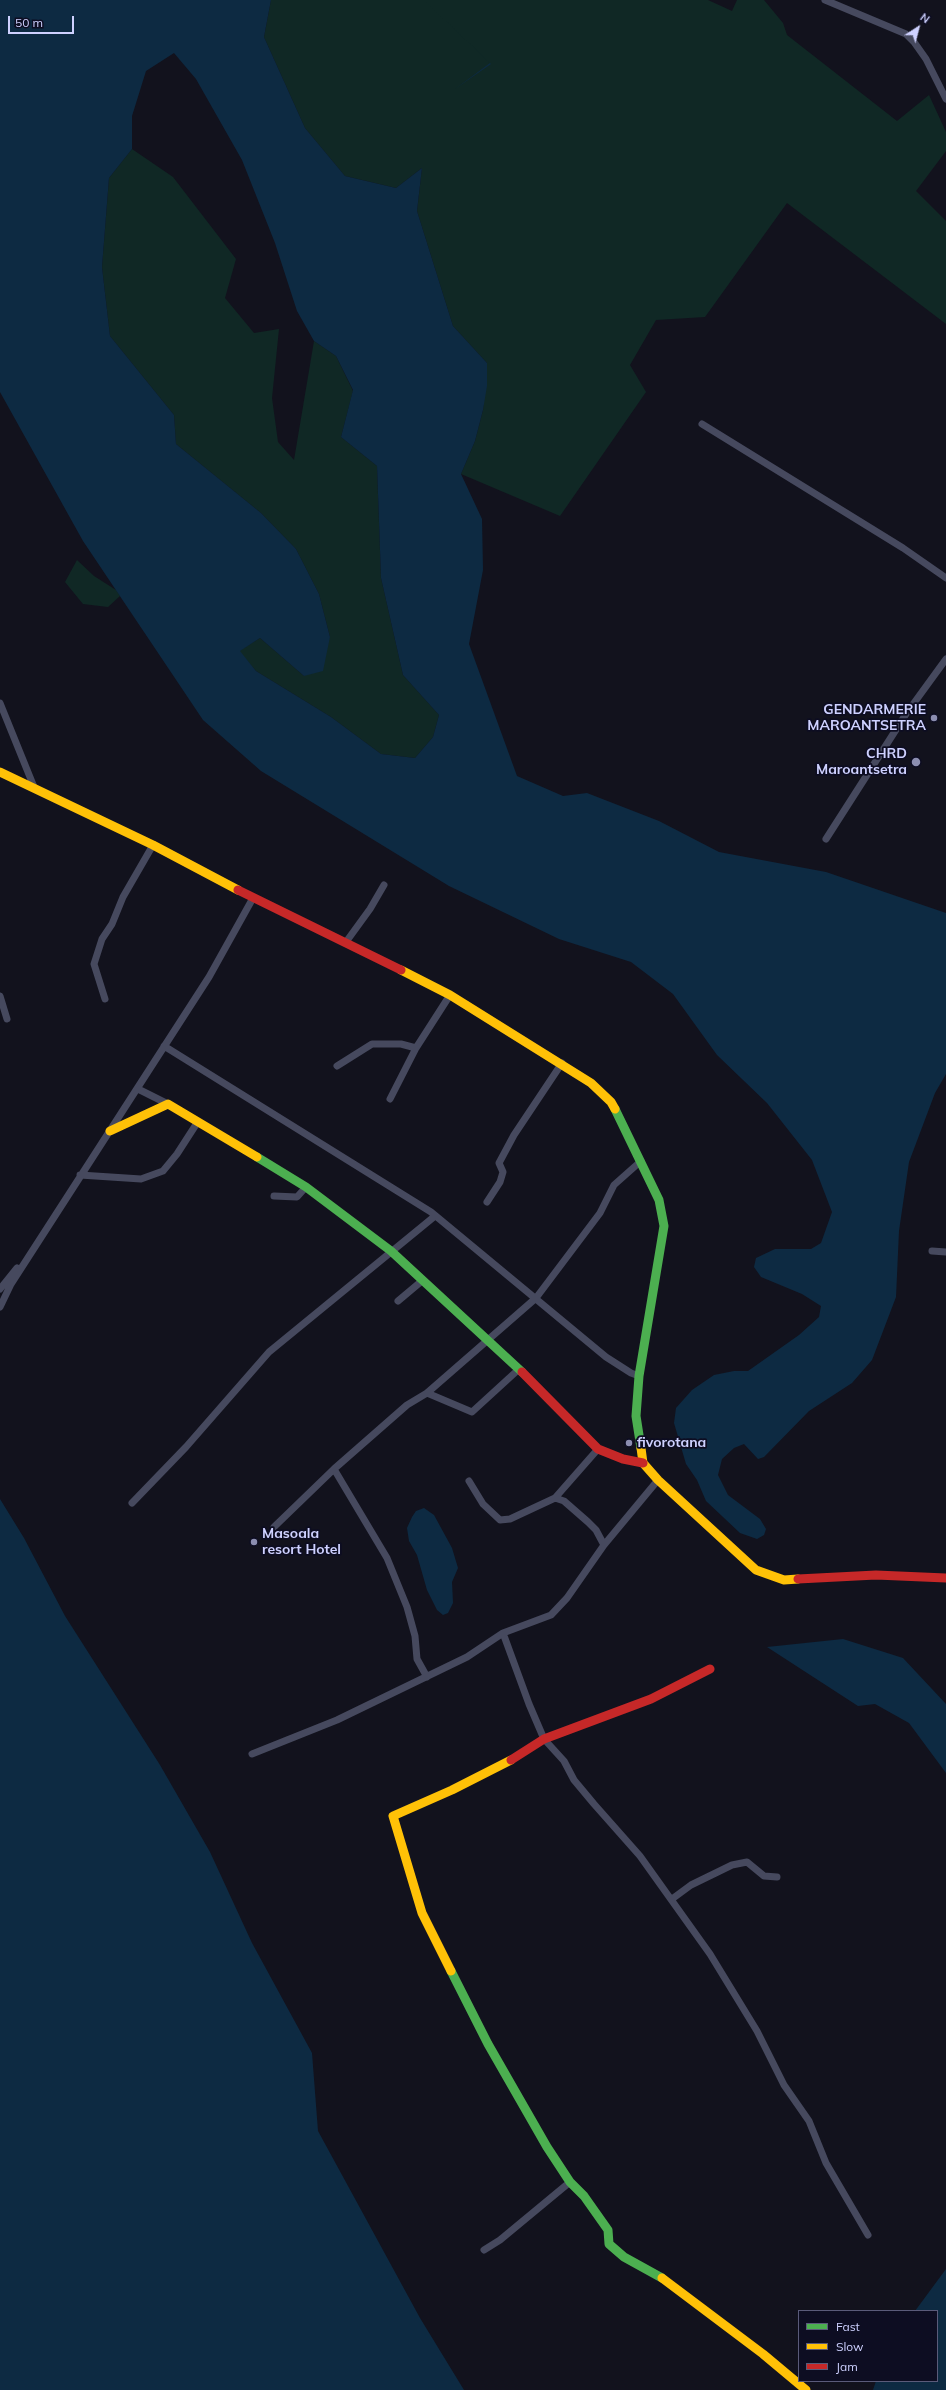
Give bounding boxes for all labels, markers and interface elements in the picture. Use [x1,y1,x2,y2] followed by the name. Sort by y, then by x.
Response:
[10,8,76,34] scale bar
[898,8,938,48] north arrow
[918,10,933,26] text: N
[15,15,43,30] text: 50 m
[807,702,926,734] place label: GENDARMERIE MAROANTSETRA
[929,713,939,723] marker: GENDARMERIE MAROANTSETRA
[816,746,907,778] place label: CHRD Maroantsetra
[910,756,922,768] marker: CHRD Maroantsetra
[637,1435,706,1451] place label: fivorotana
[624,1438,634,1448] marker: fivorotana
[262,1526,341,1558] place label: Masoala resort Hotel
[249,1537,259,1547] marker: Masoala resort Hotel
[798,2310,938,2382] legend
[836,2319,860,2334] text: Fast
[836,2339,864,2354] text: Slow
[836,2359,858,2374] text: Jam

